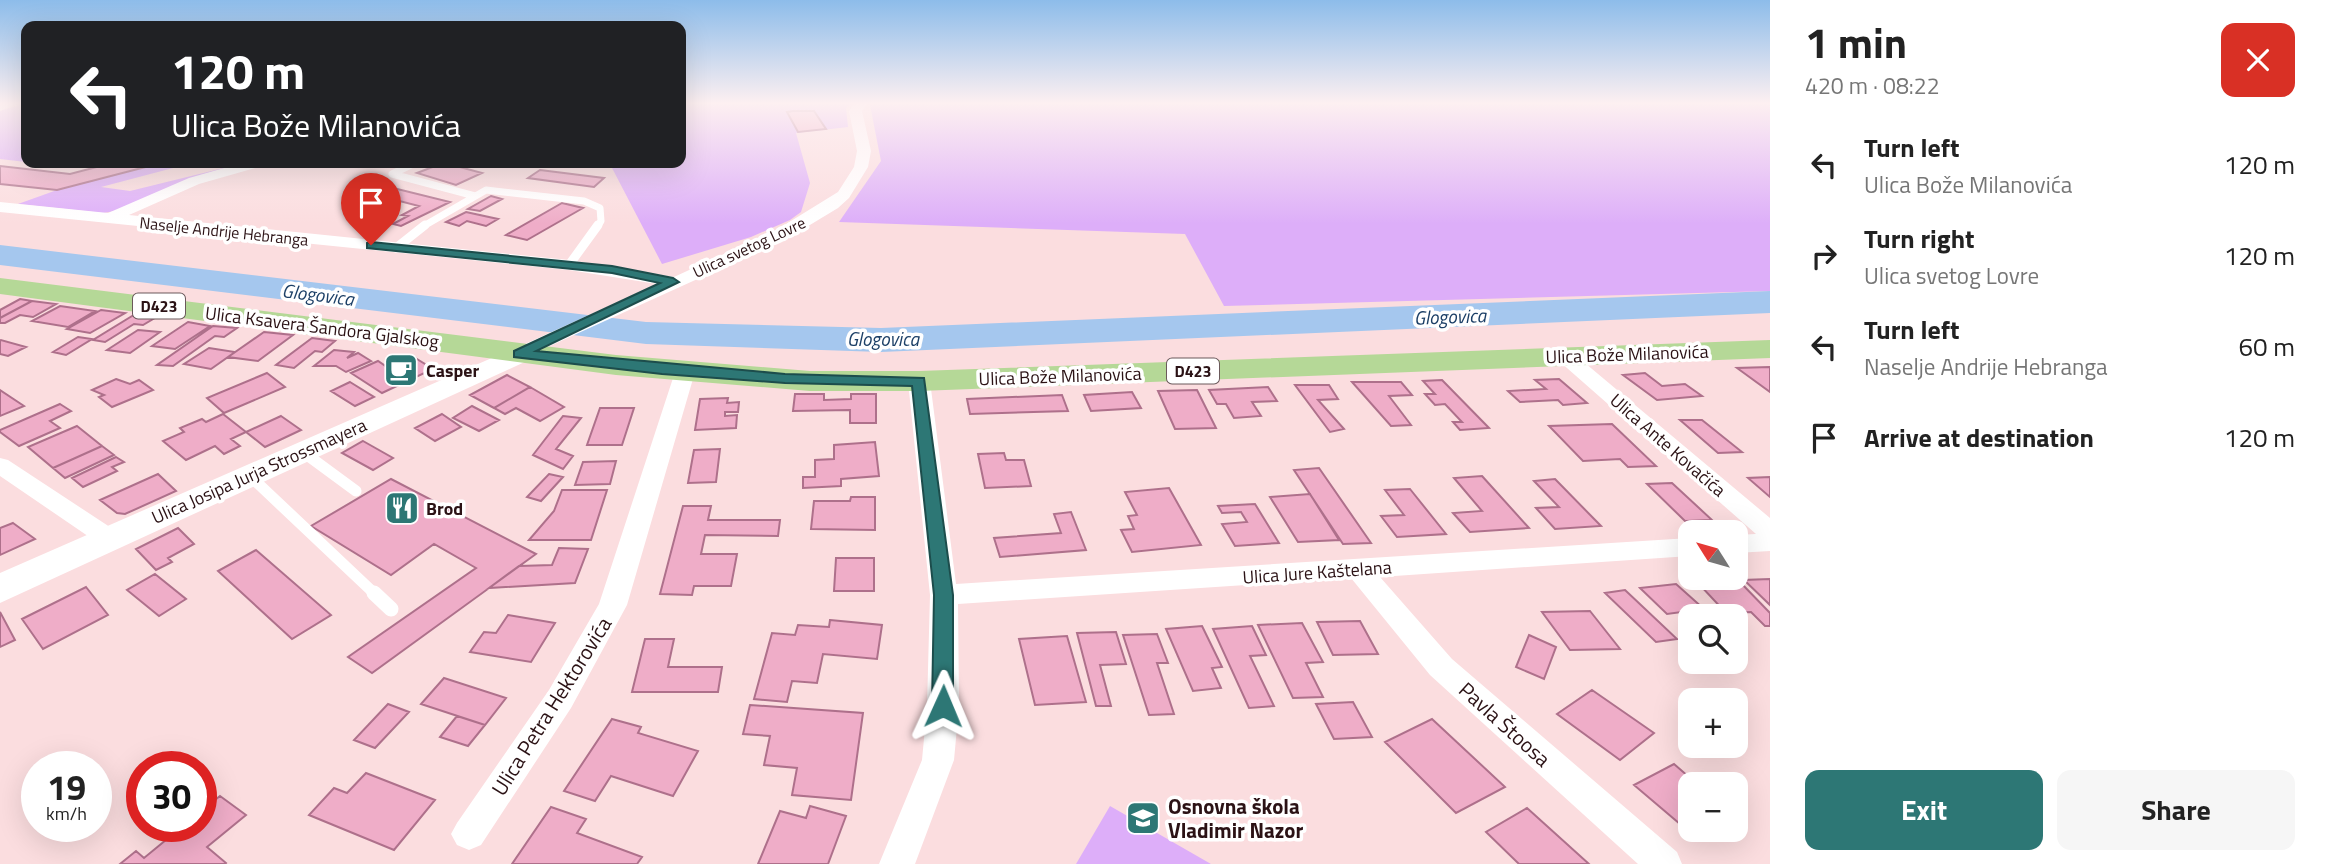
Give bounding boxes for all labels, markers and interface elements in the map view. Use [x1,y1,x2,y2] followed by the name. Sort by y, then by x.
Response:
[1805,10,1907,74] text: 1 min
[2221,23,2295,97] button: close
[171,33,305,108] text: 120 m
[56,49,147,140] icon: left
[1805,68,1940,103] text: 420 m · 08:22
[171,101,461,149] text: Ulica Bože Milanovića
[1864,128,1959,167] text: Turn left
[2224,145,2295,184] text: 120 m
[1805,146,1843,184] icon: left
[1864,167,2072,202] text: Ulica Bože Milanovića
[341,173,401,245] pin
[352,184,390,222] icon: arrive
[138,210,310,252] street label: Naselje Andrije Hebranga
[689,210,809,284] street label: Ulica svetog Lovre
[1864,219,1975,258] text: Turn right
[2224,236,2295,275] text: 120 m
[1805,237,1843,275] icon: right
[1864,258,2039,293] text: Ulica svetog Lovre
[281,275,357,313] water label: Glogovica
[133,294,185,318] road number: D423
[204,299,440,355] street label: Ulica Ksavera Šandora Gjalskog
[1414,300,1488,332] water label: Glogovica
[1864,310,1959,349] text: Turn left
[847,324,920,353] water label: Glogovica
[2238,327,2295,366] text: 60 m
[1805,328,1843,366] icon: left
[1545,338,1709,370] street label: Ulica Bože Milanovića
[1864,349,2108,384] text: Naselje Andrije Hebranga
[382,351,420,389] cafe icon: Casper
[426,357,479,384] place label: Casper
[1167,358,1219,384] road number: D423
[978,360,1142,392] street label: Ulica Bože Milanovića
[1604,387,1732,503] street label: Ulica Ante Kovačića
[147,411,371,531] street label: Ulica Josipa Jurja Strossmayera
[1864,418,2094,457] text: Arrive at destination
[2224,418,2295,457] text: 120 m
[1805,419,1843,457] icon: arrive
[383,489,421,527] restaurant icon: Brod
[426,495,463,522] place label: Brod
[1678,520,1748,590] north arrow
[1678,520,1748,842] map controls
[1242,553,1392,591] street label: Ulica Jure Kaštelana
[1678,604,1748,674] button: search
[483,610,619,802] street label: Ulica Petra Hektorovića
[906,669,980,743] position arrow
[1452,674,1558,774] street label: Pavla Štoosa
[1678,688,1748,758] button: +
[126,751,217,842] speed limit sign: 30
[47,760,86,814] text: 19
[1805,770,2043,850] button: Exit
[2057,770,2295,850] button: Share
[1678,772,1748,842] button: −
[1168,790,1303,846] place label: Osnovna škola Vladimir Nazor
[1124,799,1162,837] school or university icon: Osnovna škola Vladimir Nazor
[46,800,87,827] text: km/h

